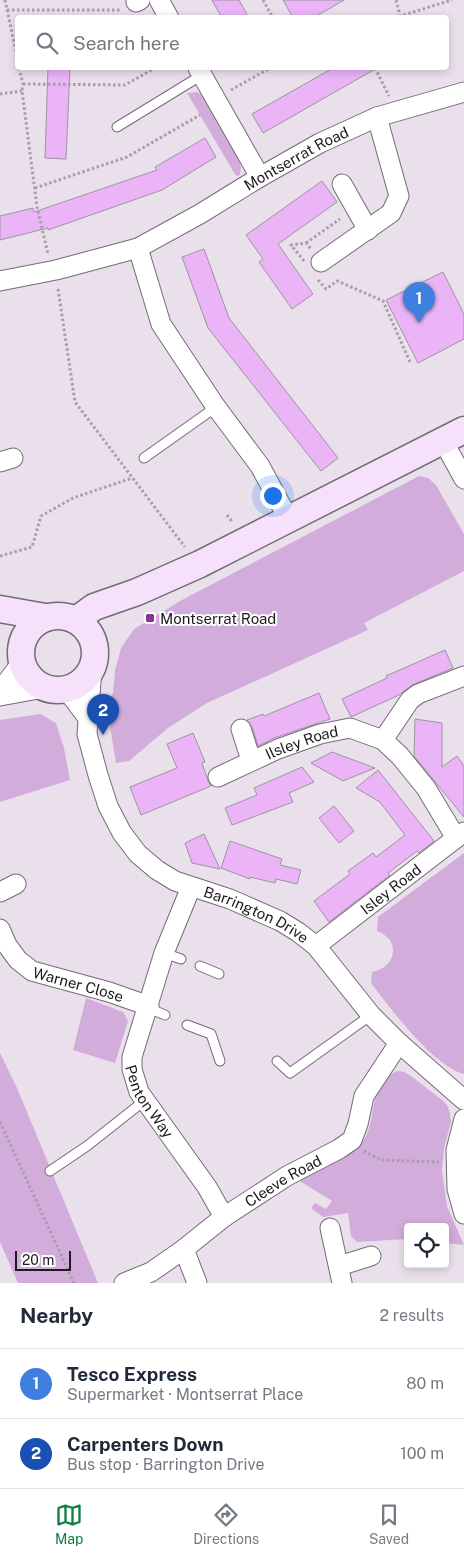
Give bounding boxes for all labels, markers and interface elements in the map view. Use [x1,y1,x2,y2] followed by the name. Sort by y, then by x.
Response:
[15,15,449,70] search box
[33,29,61,57] icon: search
[73,32,180,54] text: Search here
[241,123,351,193] street label: Montserrat Road
[403,282,435,323] pin: 1
[260,483,286,509] your location
[160,610,276,627] place label: Montserrat Road
[144,612,156,624] marker: Montserrat Road
[87,694,119,735] pin: 2
[262,722,339,762] street label: Ilsley Road
[357,860,424,917] street label: Isley Road
[202,883,312,946] street label: Barrington Drive
[31,963,126,1005] street label: Warner Close
[123,1063,177,1141] street label: Penton Way
[241,1151,324,1210] street label: Cleeve Road
[404,1223,449,1268] map controls
[404,1223,449,1268] button: locate
[15,1248,71,1271] scale bar
[22,1252,54,1268] text: 20 m
[20,1303,93,1328] text: Nearby
[379,1306,444,1325] text: 2 results
[67,1363,197,1385] text: Tesco Express
[33,1374,39,1393] text: 1
[406,1374,444,1393] text: 80 m
[67,1385,303,1404] text: Supermarket · Montserrat Place
[67,1433,224,1455] text: Carpenters Down
[31,1444,41,1463] text: 2
[400,1444,444,1463] text: 100 m
[67,1455,265,1474] text: Bus stop · Barrington Drive
[55,1501,83,1547] tab: Map
[193,1501,259,1547] tab: Directions
[369,1501,409,1547] tab: Saved

